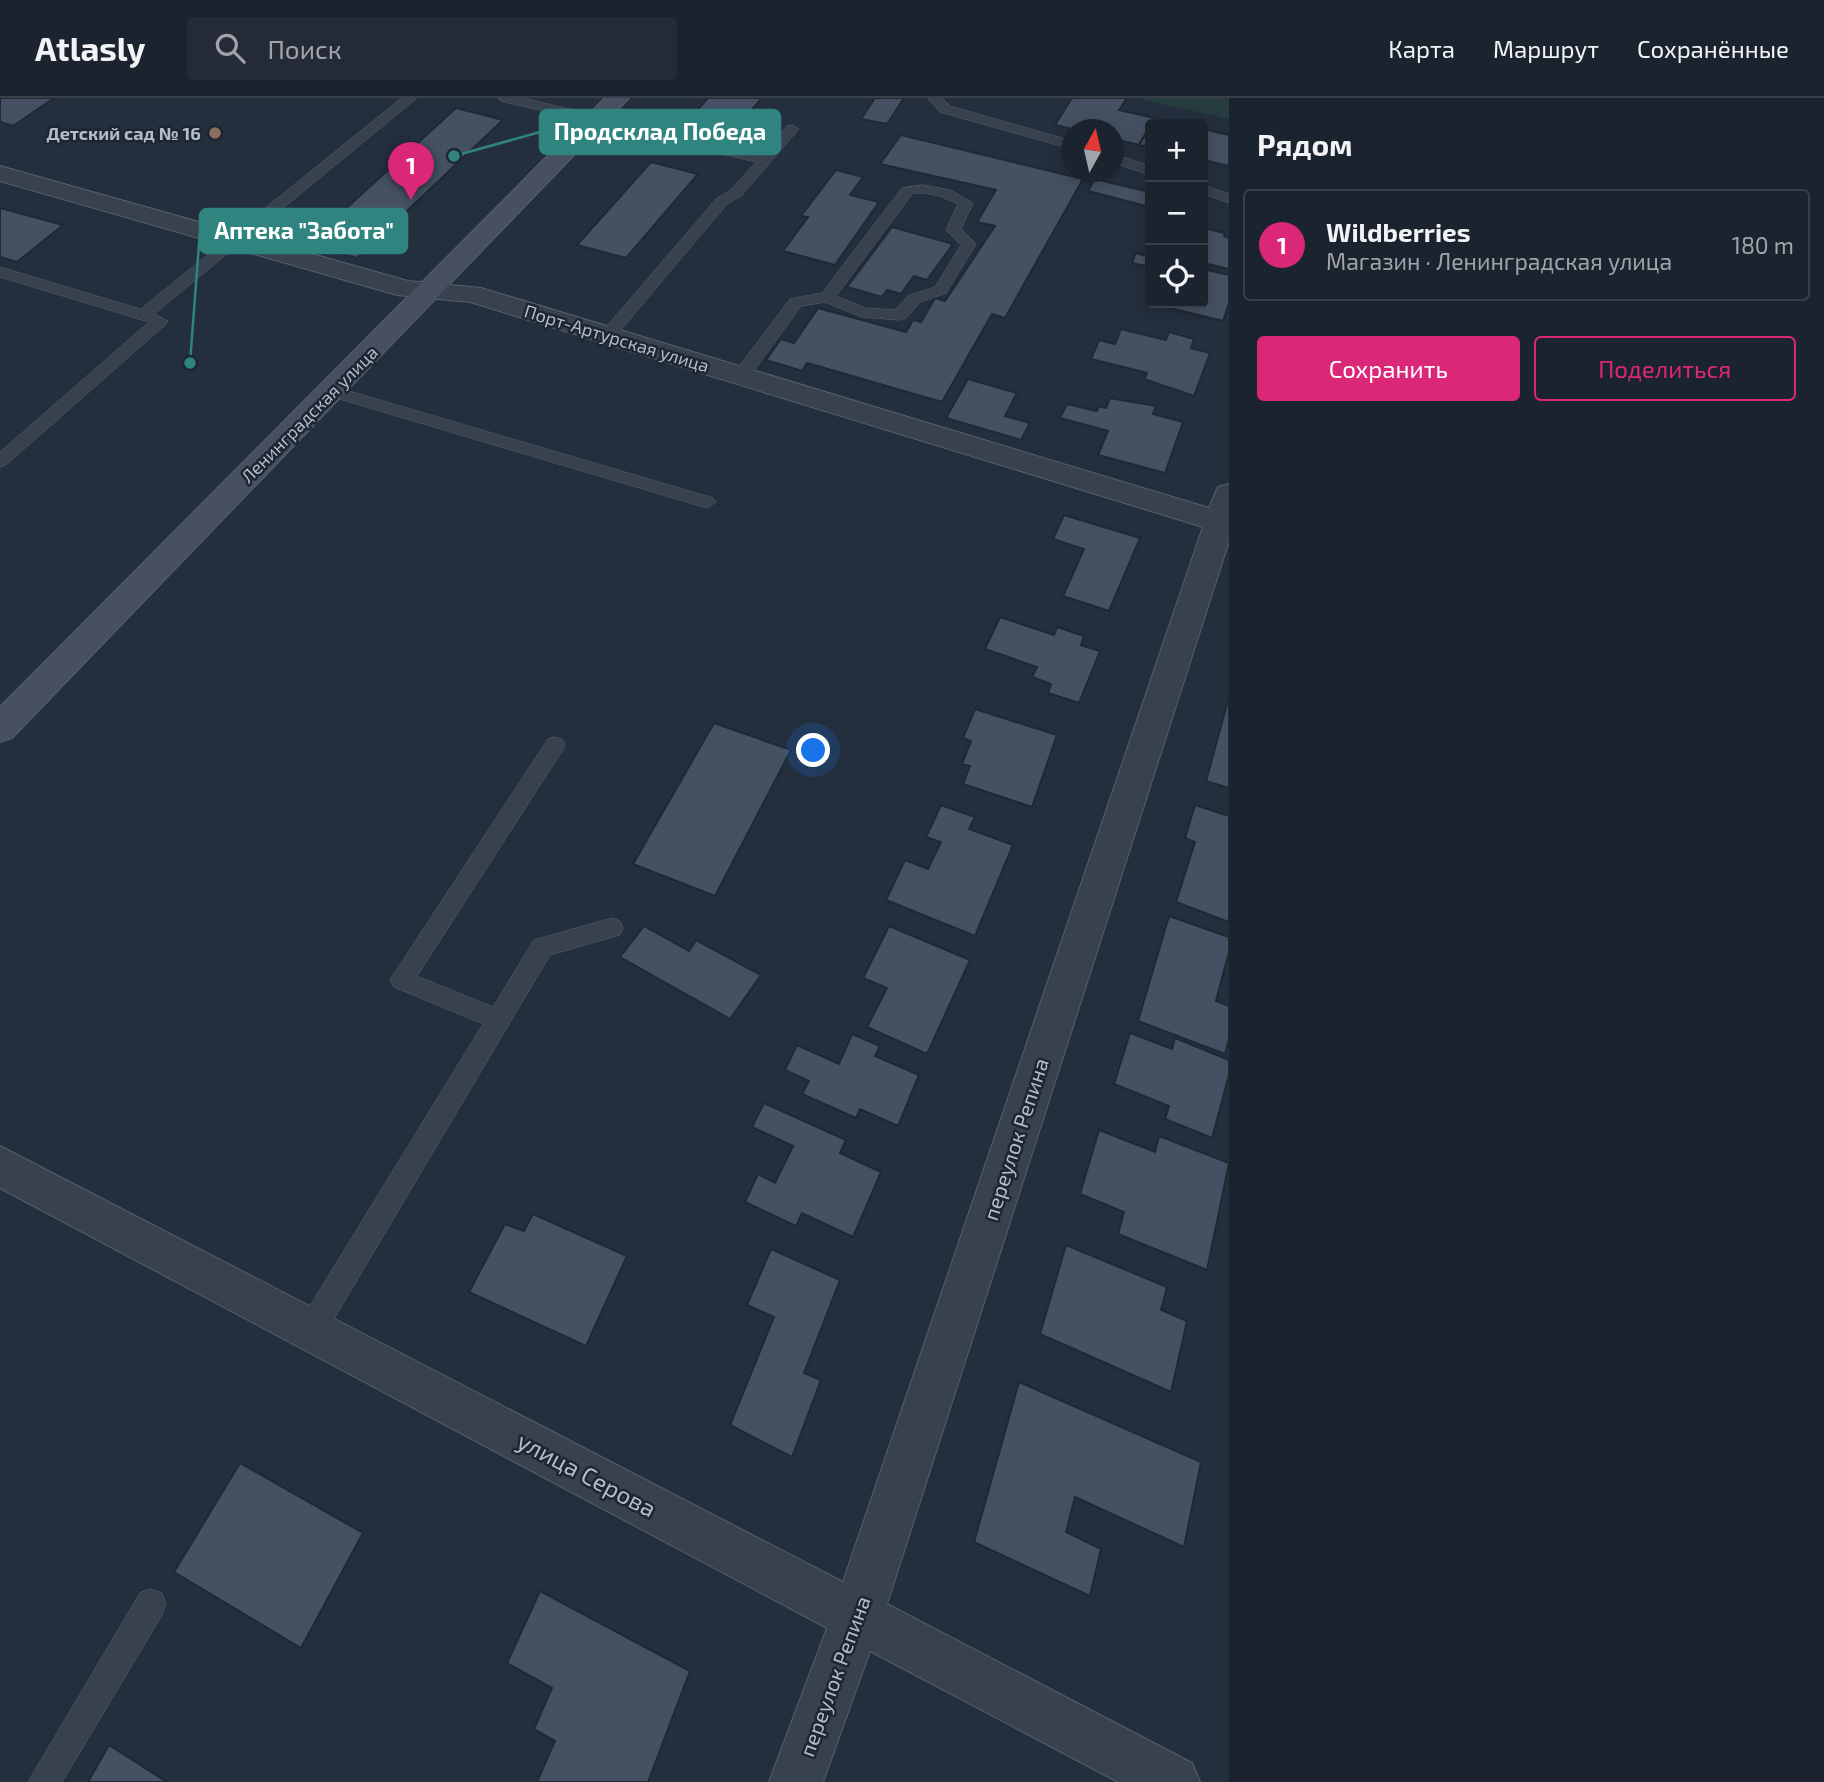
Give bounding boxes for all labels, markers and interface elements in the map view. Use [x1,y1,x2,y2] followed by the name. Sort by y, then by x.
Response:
[187,17,677,80] search box
[35,28,145,68] text: Atlasly
[211,29,249,67] icon: search
[267,33,342,64] text: Поиск
[1388,34,1455,63] text: Карта
[1493,34,1599,63] text: Маршрут
[1637,34,1789,63] text: Сохранённые
[540,110,780,154] callout: Продсклад Победа
[554,117,766,145] text: Продсклад Победа
[1061,119,1124,182] north arrow
[1145,119,1208,308] map controls
[1145,119,1208,182] button: +
[46,122,201,144] place label: Детский сад № 16
[207,125,223,141] marker: Детский сад № 16
[1257,126,1353,162] text: Рядом
[388,142,434,200] pin: 1
[1145,182,1208,245] button: −
[200,209,407,253] callout: Аптека "Забота"
[214,216,394,244] text: Аптека "Забота"
[1326,216,1471,247] text: Wildberries
[1277,231,1287,259] text: 1
[1732,231,1794,259] text: 180 m
[1145,245,1208,308] button: locate
[1326,247,1672,275] text: Магазин · Ленинградская улица
[522,299,712,377] street label: Порт-Артурская улица
[1257,336,1520,401] button: Сохранить
[1534,336,1796,401] button: Поделиться
[236,341,382,487] street label: Ленинградская улица
[796,733,830,767] your location
[977,1055,1054,1224] street label: переулок Репина
[512,1425,661,1524] street label: улица Серова
[793,1592,876,1760] street label: переулок Репина

